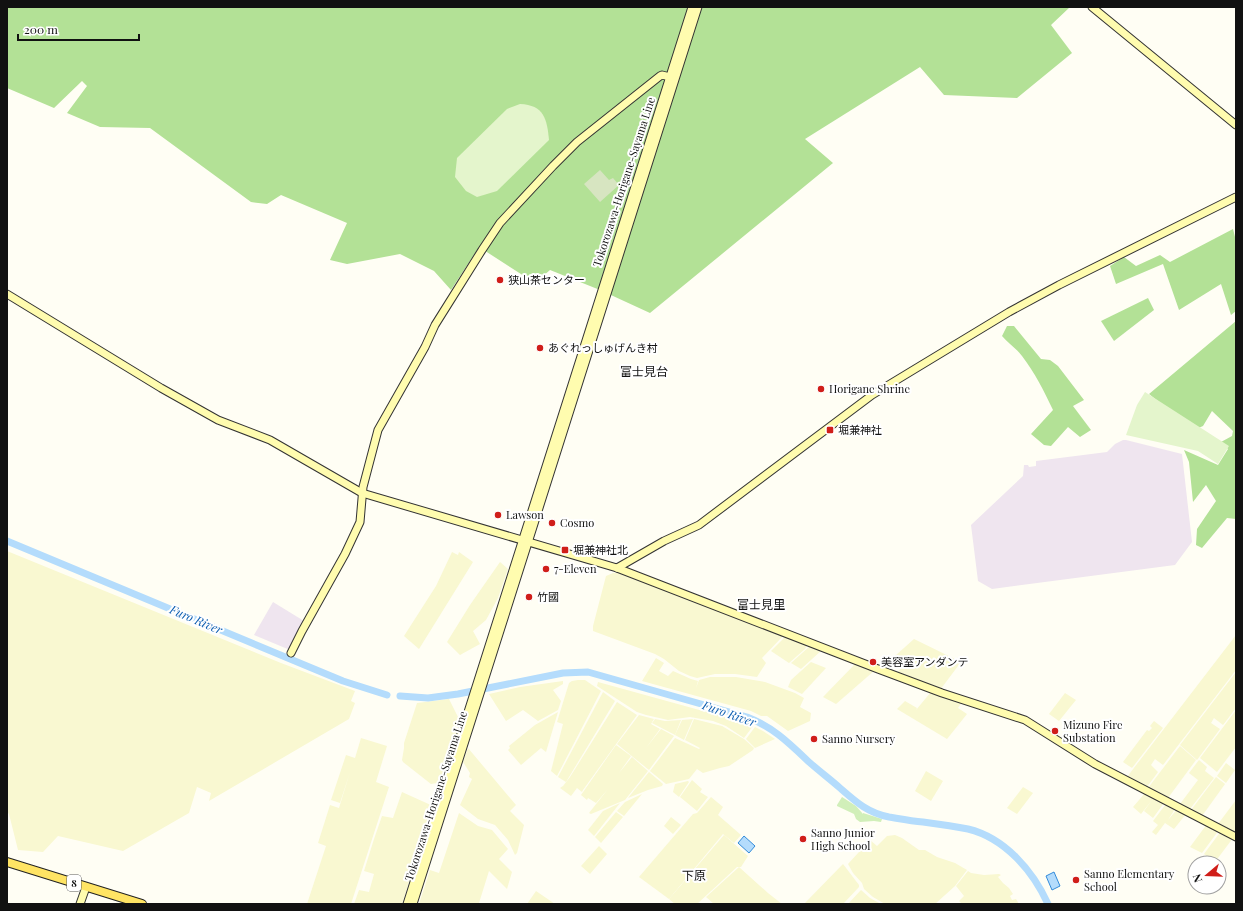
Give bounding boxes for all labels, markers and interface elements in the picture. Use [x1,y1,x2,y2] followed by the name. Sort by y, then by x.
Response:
[18,16,139,42] scale bar
[24,21,58,37] text: 200 m
[589,95,658,269] street label: Tokorozawa-Horigane-Sayama Line
[508,272,585,287] place label: 狭山茶センター
[495,275,505,285] marker: 狭山茶センター
[548,340,658,355] place label: あぐれっしゅげんき村
[535,343,545,353] marker: あぐれっしゅげんき村
[620,363,668,379] district label: 富士見台
[829,381,910,396] place label: Horigane Shrine
[816,384,826,394] marker: Horigane Shrine
[838,422,882,437] place label: 堀兼神社
[825,425,835,435] marker: 堀兼神社
[506,507,544,522] place label: Lawson
[493,510,503,520] marker: Lawson
[560,515,594,530] place label: Cosmo
[547,518,557,528] marker: Cosmo
[573,542,628,557] place label: 堀兼神社北
[560,545,570,555] marker: 堀兼神社北
[554,561,597,576] place label: 7-Eleven
[541,564,551,574] marker: 7-Eleven
[537,589,559,604] place label: 竹國
[524,592,534,602] marker: 竹國
[737,596,785,612] district label: 富士見里
[167,600,226,638] water label: Furo River
[881,654,969,669] place label: 美容室アンダンテ
[868,657,878,667] marker: 美容室アンダンテ
[699,696,759,730] water label: Furo River
[401,709,470,883] street label: Tokorozawa-Horigane-Sayama Line
[1063,717,1123,745] place label: Mizuno Fire Substation
[1050,726,1060,736] marker: Mizuno Fire Substation
[822,731,896,746] place label: Sanno Nursery
[809,734,819,744] marker: Sanno Nursery
[811,825,875,853] place label: Sanno Junior High School
[798,834,808,844] marker: Sanno Junior High School
[1187,855,1227,895] north arrow
[1084,866,1175,894] place label: Sanno Elementary School
[682,867,706,883] district label: 下原
[1189,872,1205,885] text: N
[67,875,81,891] road number: 8
[1071,875,1081,885] marker: Sanno Elementary School

